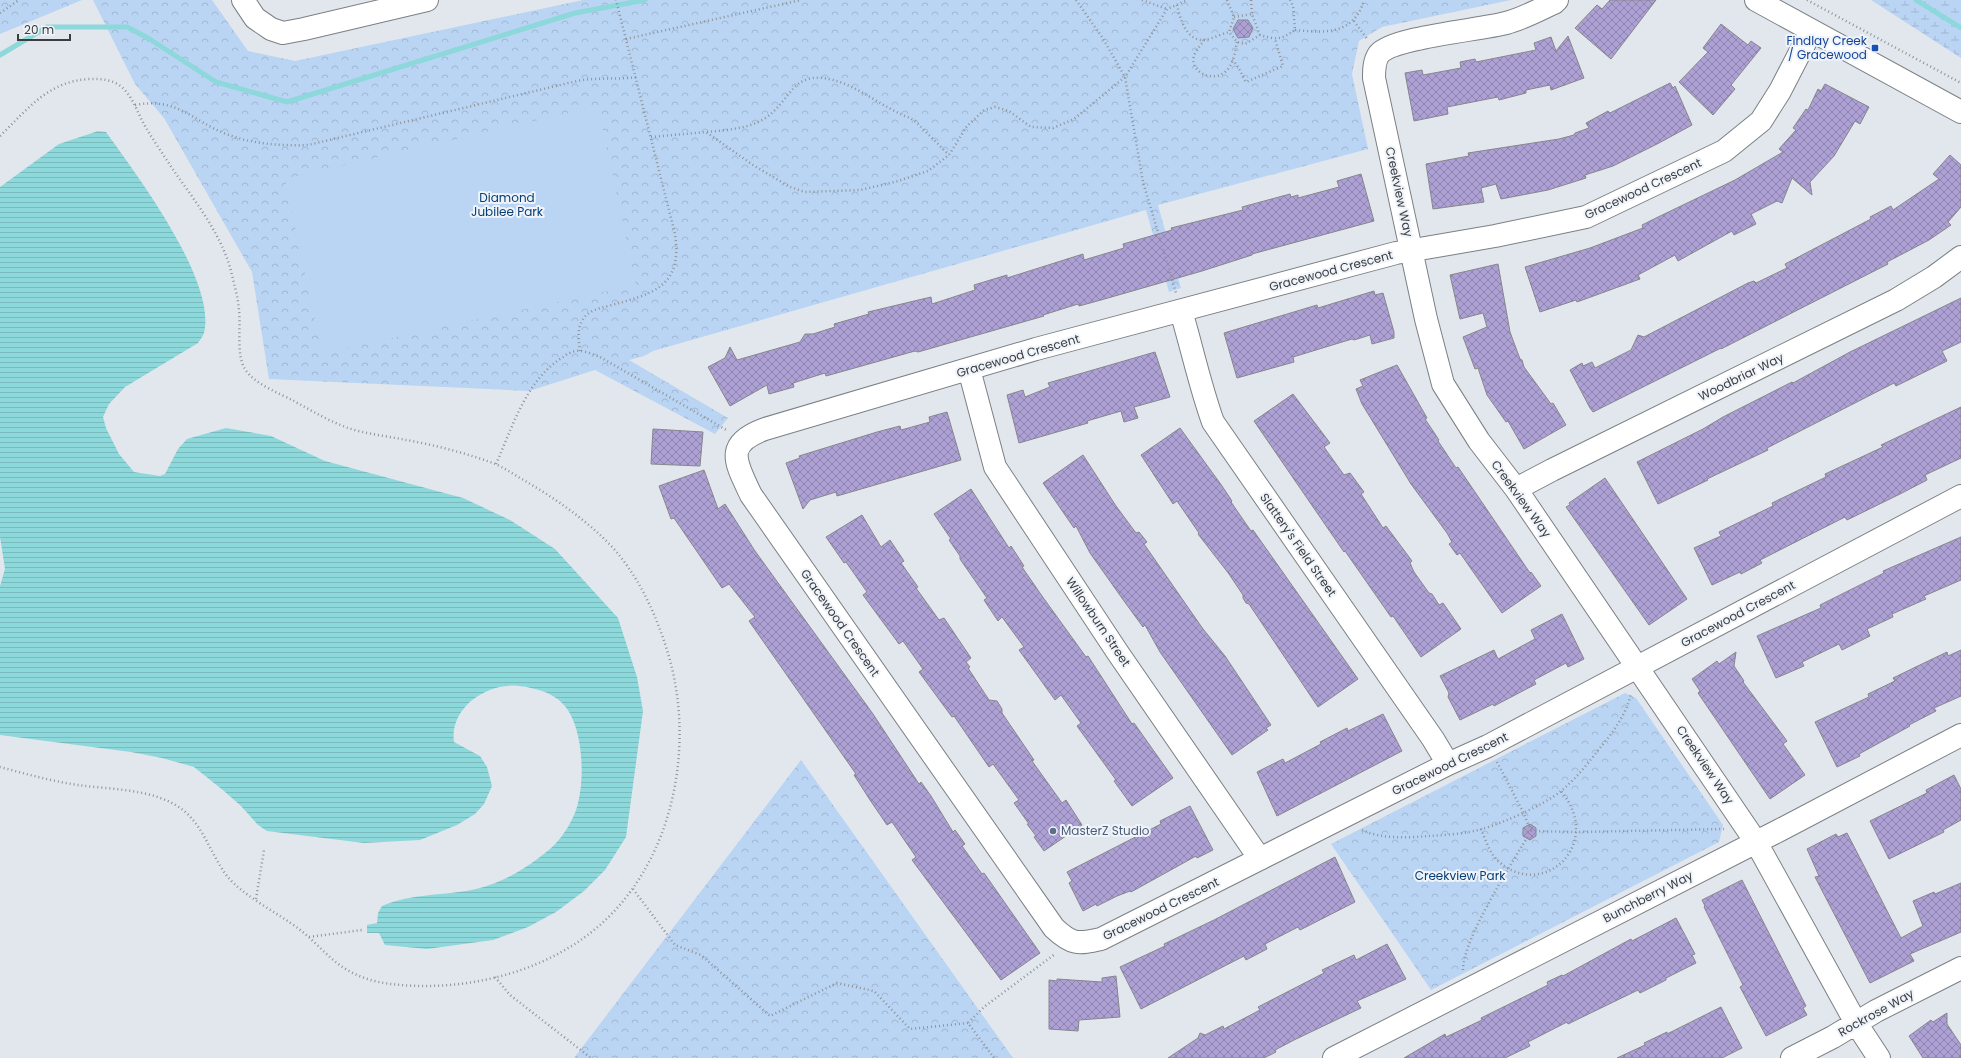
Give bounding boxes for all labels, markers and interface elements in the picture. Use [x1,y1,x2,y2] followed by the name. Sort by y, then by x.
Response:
[18,16,70,42] scale bar
[24,21,54,38] text: 20 m
[1786,32,1868,63] place label: Findlay Creek / Gracewood
[1870,43,1880,53] marker: Findlay Creek / Gracewood
[1382,145,1417,239] street label: Creekview Way
[1581,154,1704,223] street label: Gracewood Crescent
[471,189,544,220] park label: Diamond Jubilee Park
[1267,246,1395,295] street label: Gracewood Crescent
[954,330,1081,381] street label: Gracewood Crescent
[1695,348,1787,405] street label: Woodbriar Way
[1488,457,1555,541] street label: Creekview Way
[1256,490,1341,600] street label: Slattery's Field Street
[797,566,884,680] street label: Gracewood Crescent
[1062,574,1135,670] street label: Willowburn Street
[1678,576,1798,651] street label: Gracewood Crescent
[1673,722,1738,808] street label: Creekview Way
[1389,728,1511,799] street label: Gracewood Crescent
[1061,822,1150,839] place label: MasterZ Studio
[1048,826,1058,836] marker: MasterZ Studio
[1600,866,1696,927] street label: Bunchberry Way
[1415,867,1506,884] park label: Creekview Park
[1100,873,1222,944] street label: Gracewood Crescent
[1835,985,1917,1040] street label: Rockrose Way

